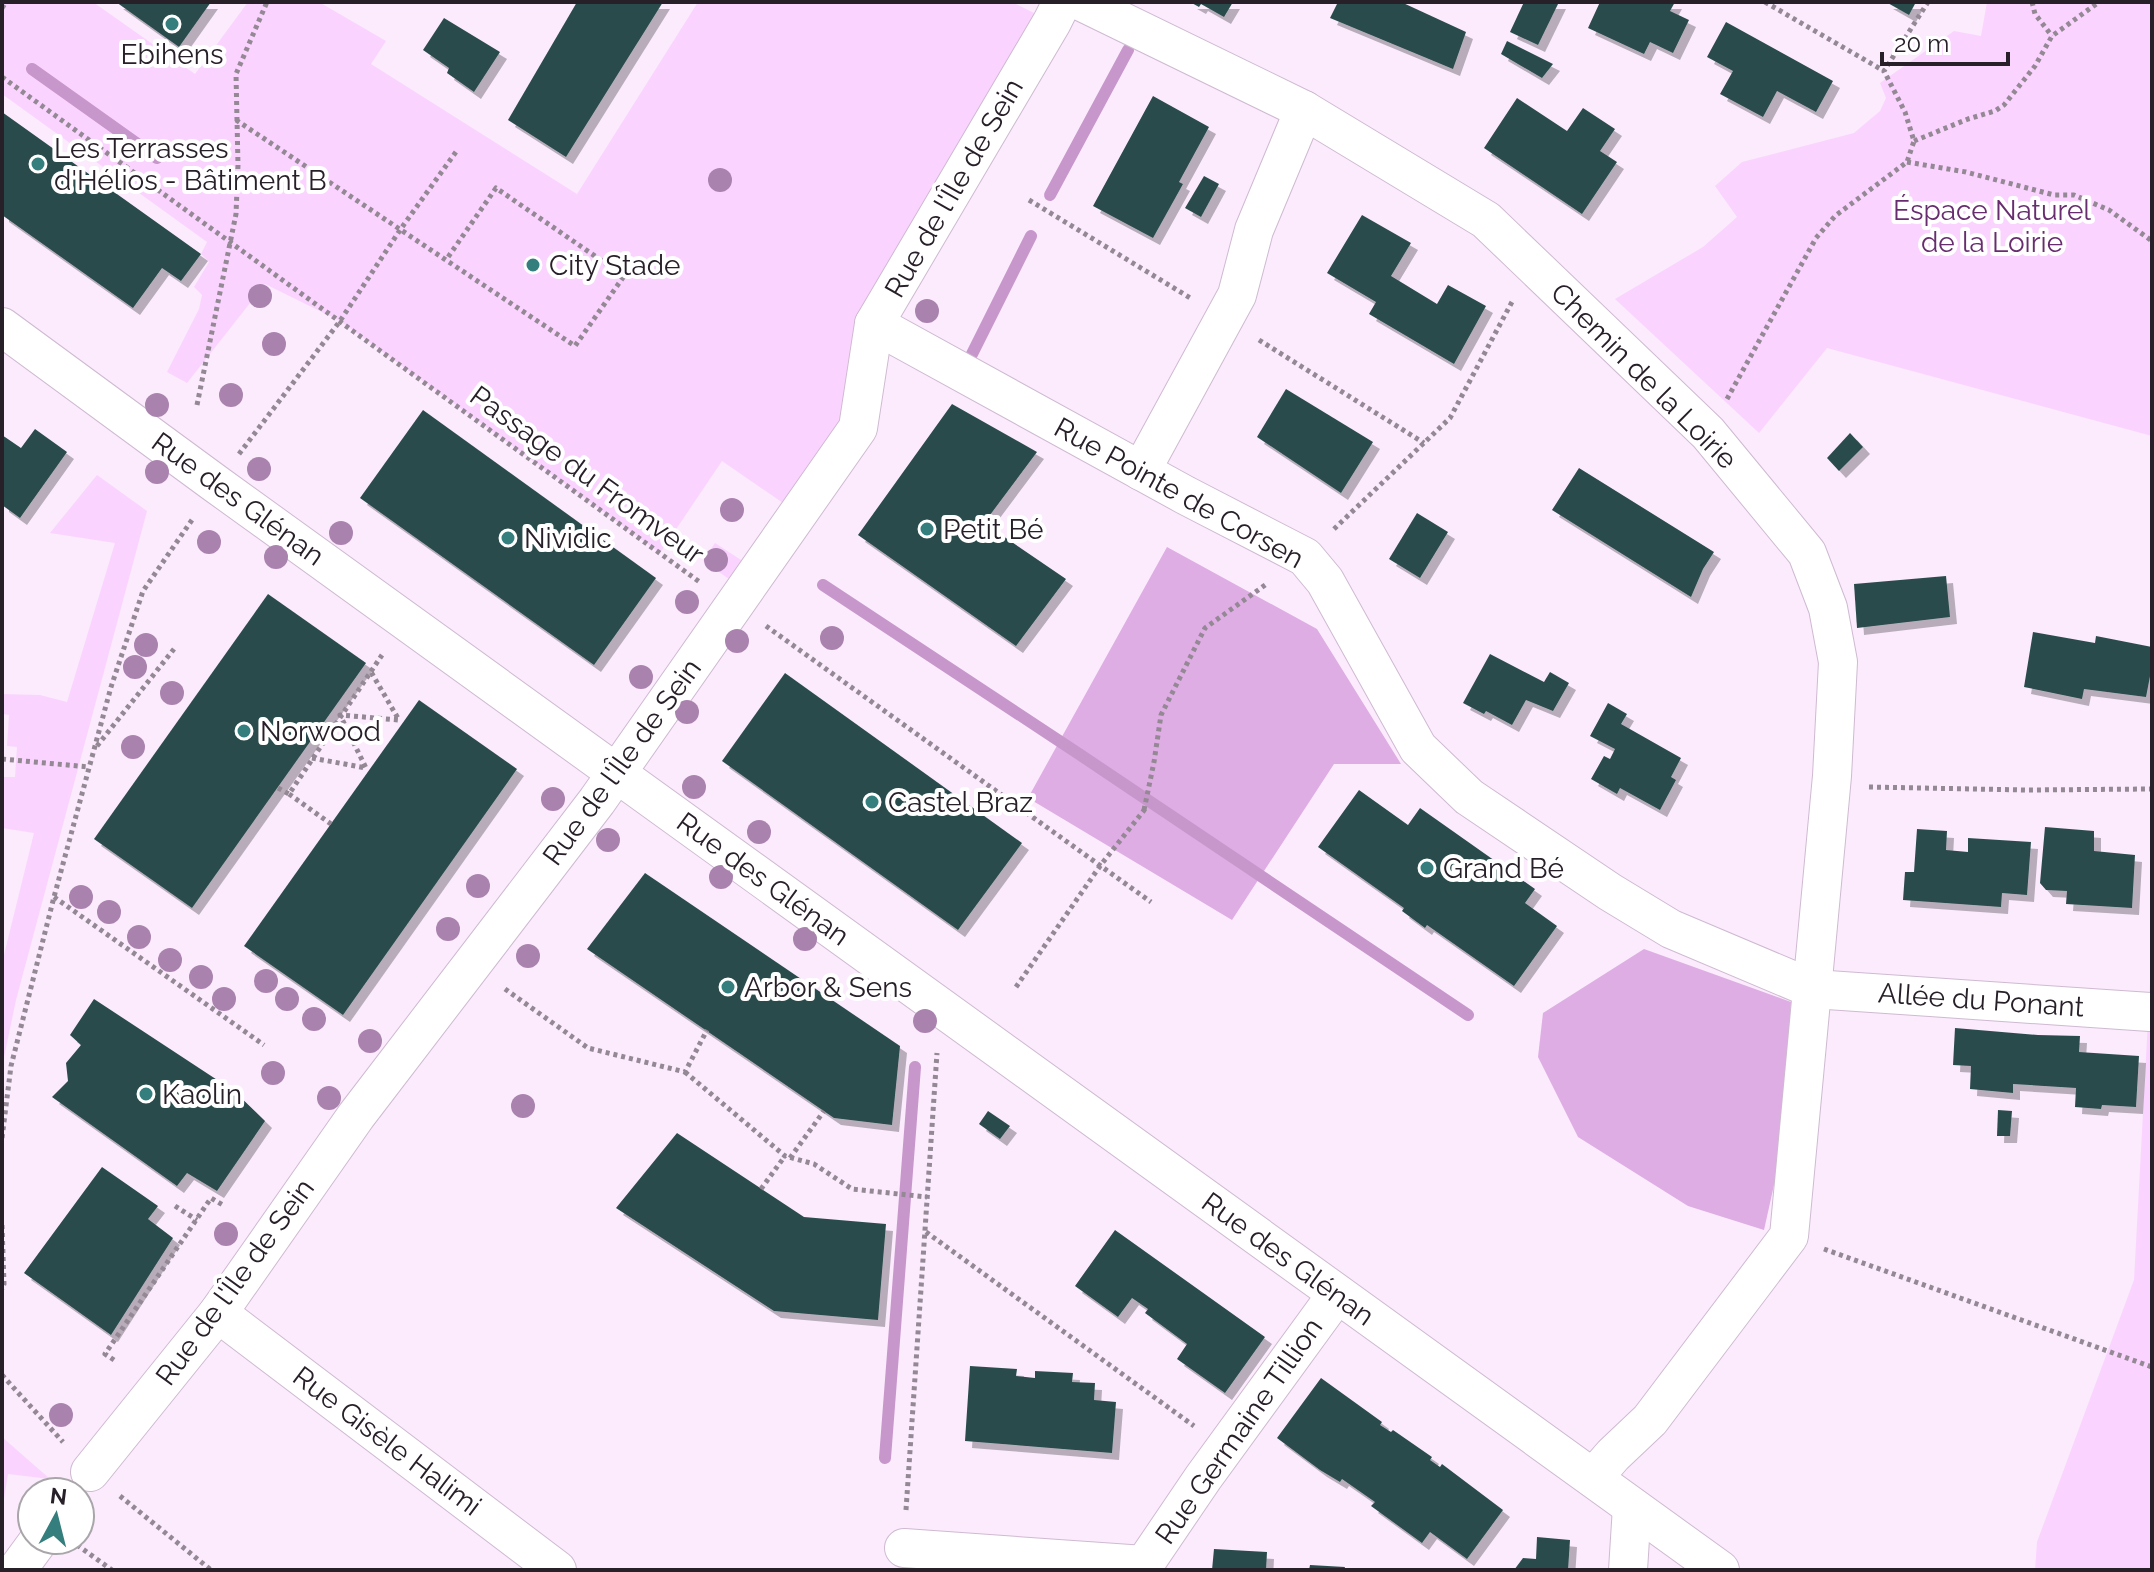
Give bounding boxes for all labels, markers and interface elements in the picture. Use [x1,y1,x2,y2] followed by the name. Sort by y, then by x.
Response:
[163,15,181,33] marker: Ebihens
[1882,16,2008,66] scale bar
[1894,29,1949,58] text: 20 m
[120,38,224,71] place label: Ebihens
[878,73,1030,303] street label: Rue de l'Île de Sein
[54,132,327,197] place label: Les Terrasses d'Hélios - Bâtiment B
[29,155,47,173] marker: Les Terrasses d'Hélios - Bâtiment B
[1893,194,2091,259] park label: Éspace Naturel de la Loirie
[549,249,681,282] place label: City Stade
[524,256,542,274] marker: City Stade
[1544,276,1744,476] street label: Chemin de la Loirie
[464,379,711,571] street label: Passage du Fromveur
[1049,411,1309,575] street label: Rue Pointe de Corsen
[145,425,331,573] street label: Rue des Glénan
[943,513,1044,546] place label: Petit Bé
[918,520,936,538] marker: Petit Bé
[524,522,612,555] place label: Nividic
[499,529,517,547] marker: Nividic
[536,652,708,872] street label: Rue de l'Île de Sein
[260,715,381,748] place label: Norwood
[235,722,253,740] marker: Norwood
[888,786,1033,819] place label: Castel Braz
[863,793,881,811] marker: Castel Braz
[670,805,856,953] street label: Rue des Glénan
[1443,852,1564,885] place label: Grand Bé
[1418,859,1436,877] marker: Grand Bé
[744,971,912,1004] place label: Arbor & Sens
[1877,976,2086,1024] street label: Allée du Ponant
[719,978,737,996] marker: Arbor & Sens
[162,1078,242,1111] place label: Kaolin
[137,1085,155,1103] marker: Kaolin
[149,1172,321,1392] street label: Rue de l'Île de Sein
[1195,1185,1381,1333] street label: Rue des Glénan
[1149,1312,1329,1550] street label: Rue Germaine Tillion
[286,1360,488,1522] street label: Rue Gisèle Halimi
[16,1476,96,1556] north arrow
[49,1482,68,1510] text: N

